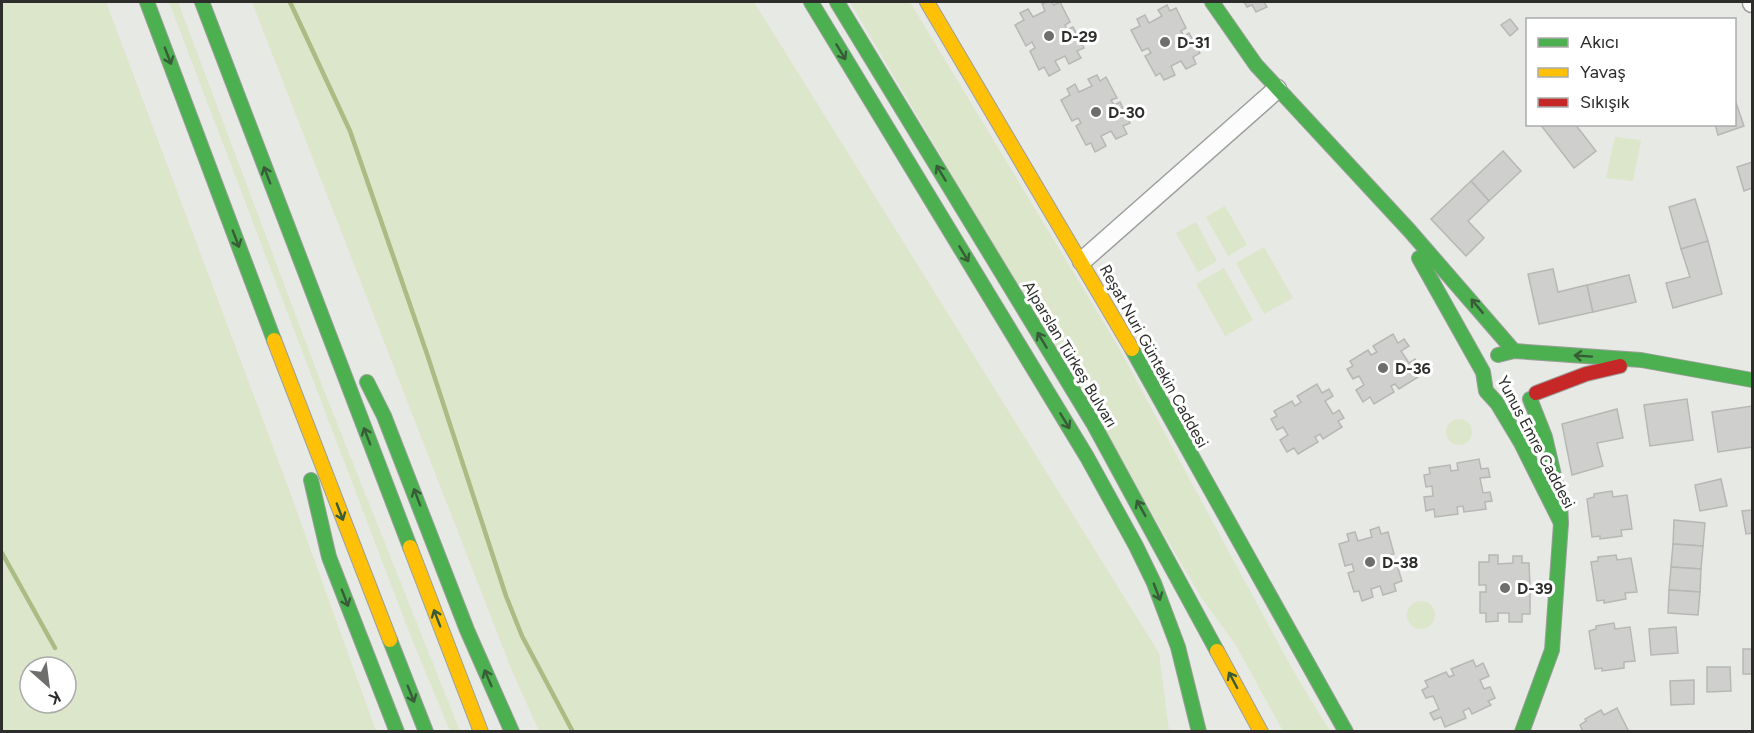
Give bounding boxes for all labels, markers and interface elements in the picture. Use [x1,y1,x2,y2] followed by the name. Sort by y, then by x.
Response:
[1526,18,1736,126] legend
[1061,27,1097,46] place label: D-29
[1042,29,1056,43] marker: D-29
[1580,31,1619,53] text: Akıcı
[1177,33,1210,52] place label: D-31
[1158,35,1172,49] marker: D-31
[835,43,847,60] one-way arrow
[163,46,174,65] one-way arrow
[1580,61,1626,83] text: Yavaş
[1580,91,1630,113] text: Sıkışık
[1108,103,1145,122] place label: D-30
[1089,105,1103,119] marker: D-30
[935,165,947,182] one-way arrow
[261,166,272,185] one-way arrow
[232,229,243,248] one-way arrow
[958,245,970,262] one-way arrow
[1096,261,1212,451] street label: Reşat Nuri Güntekin Caddesi
[1019,277,1121,431] street label: Alparslan Türkeş Bulvarı
[1470,298,1483,314] one-way arrow
[1036,332,1048,349] one-way arrow
[1573,350,1593,361] one-way arrow
[1395,359,1431,378] place label: D-36
[1376,361,1390,375] marker: D-36
[1493,373,1579,511] street label: Yunus Emre Caddesi
[1059,412,1071,429] one-way arrow
[361,427,372,446] one-way arrow
[410,488,421,506] one-way arrow
[1135,500,1147,517] one-way arrow
[335,503,346,521] one-way arrow
[1382,553,1419,572] place label: D-38
[1363,555,1377,569] marker: D-38
[1517,579,1553,598] place label: D-39
[1498,581,1512,595] marker: D-39
[1153,583,1164,601] one-way arrow
[340,588,351,606] one-way arrow
[431,609,442,628] one-way arrow
[18,655,78,715] north arrow
[482,669,493,688] one-way arrow
[1227,672,1238,690] one-way arrow
[406,684,417,703] one-way arrow
[45,687,64,709] text: K

